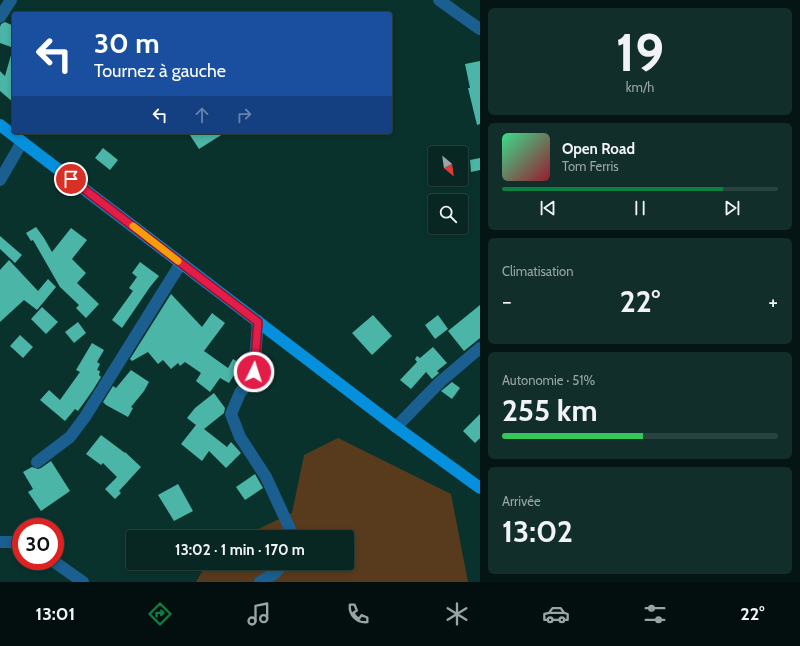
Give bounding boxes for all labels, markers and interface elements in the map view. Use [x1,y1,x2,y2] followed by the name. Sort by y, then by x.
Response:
[616,21,664,84] text: 19
[94,26,160,60] text: 30 m
[28,28,80,80] icon: left
[94,60,226,82] text: Tournez à gauche
[626,79,654,95] text: km/h
[149,104,171,126] icon: left
[191,104,213,126] icon: ahead
[233,104,255,126] icon: right
[562,140,635,158] text: Open Road
[428,146,468,186] north arrow
[428,146,468,234] map controls
[562,158,619,174] text: Tom Ferris
[54,162,88,196] pin
[60,168,82,190] icon: arrive
[428,194,468,234] button: search
[537,197,559,219] icon: previous
[629,197,651,219] icon: pause
[721,197,743,219] icon: next
[502,263,574,279] text: Climatisation
[620,283,660,320] text: 22°
[502,288,512,315] text: −
[768,288,778,315] text: +
[233,351,275,393] position arrow
[502,372,595,388] text: Autonomie · 51%
[502,392,597,429] text: 255 km
[502,493,541,509] text: Arrivée
[502,513,573,550] text: 13:02
[12,518,64,570] speed limit sign: 30
[175,541,305,559] text: 13:02 · 1 min · 170 m
[146,600,174,628] icon: directions
[245,600,273,628] icon: music
[344,600,372,628] icon: phone
[443,600,471,628] icon: climate
[542,600,570,628] icon: car
[641,600,669,628] icon: filters
[36,603,75,625] text: 13:01
[740,603,764,625] text: 22°

